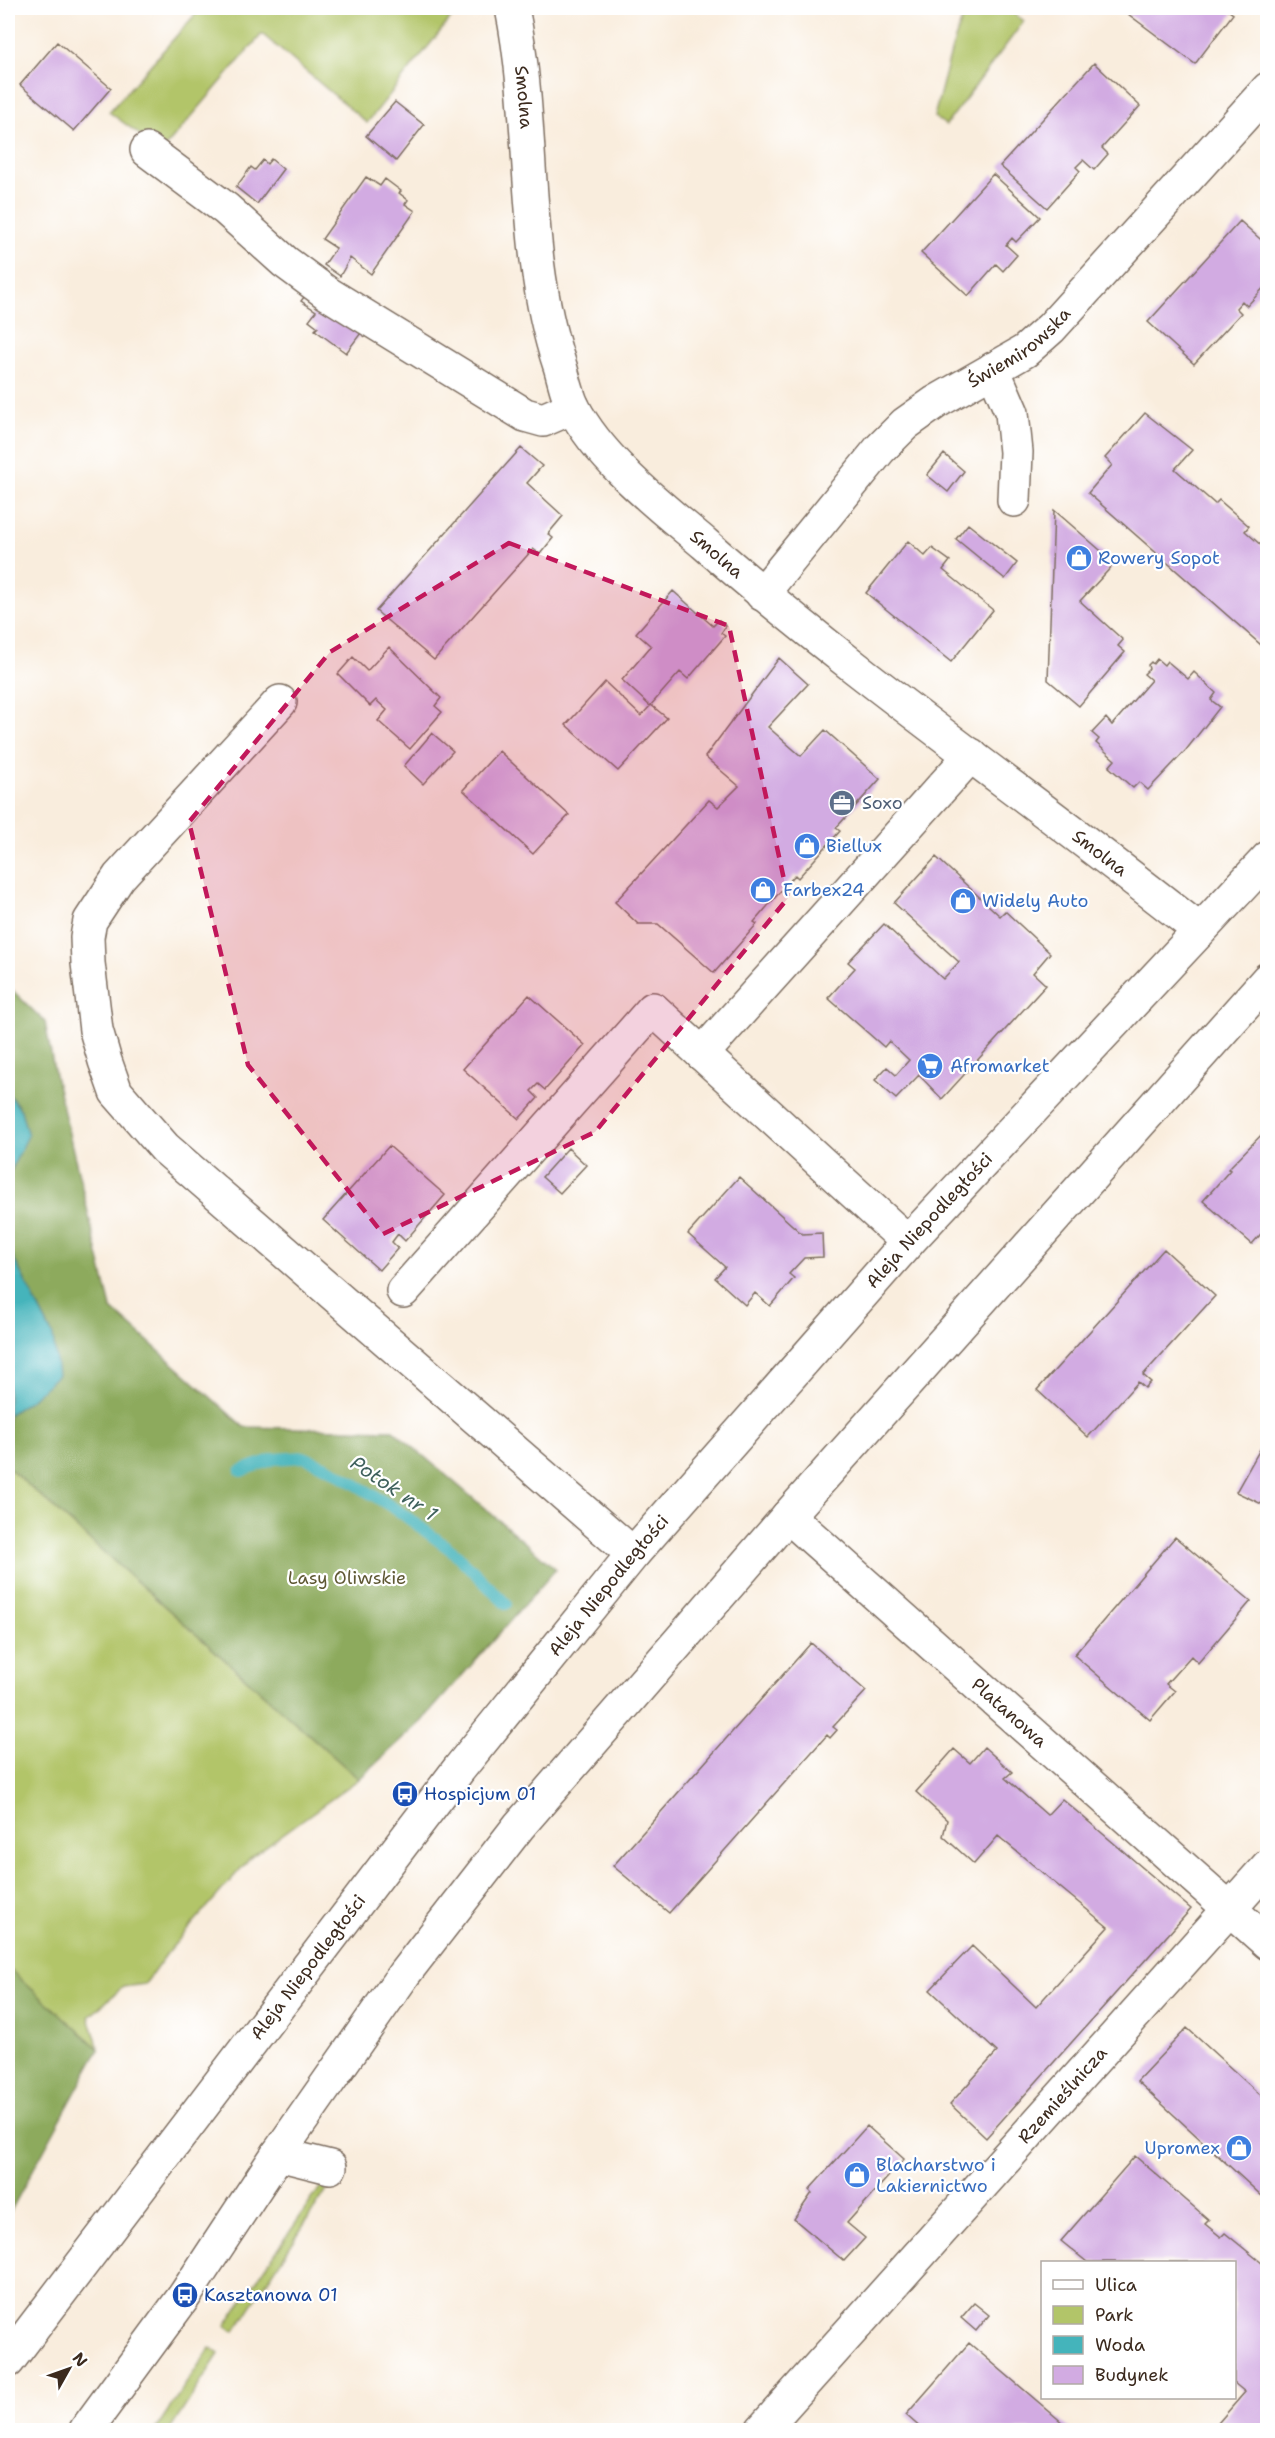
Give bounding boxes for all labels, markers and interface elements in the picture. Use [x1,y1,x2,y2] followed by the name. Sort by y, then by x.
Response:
[509,64,539,130] street label: Smolna
[963,302,1076,393] street label: Świemirowska
[685,524,748,584] street label: Smolna
[1064,543,1094,573] shop icon: Rowery Sopot
[1098,546,1220,570] place label: Rowery Sopot
[827,788,857,818] office icon: Soxo
[862,791,903,815] place label: Soxo
[1067,824,1132,882] street label: Smolna
[792,831,822,861] shop icon: Biellux
[826,834,882,858] place label: Biellux
[748,875,778,905] shop icon: Farbex24
[783,878,865,902] place label: Farbex24
[948,886,978,916] shop icon: Widely Auto
[982,889,1088,913] place label: Widely Auto
[915,1051,945,1081] supermarket icon: Afromarket
[950,1054,1050,1078] place label: Afromarket
[861,1147,998,1294] street label: Aleja Niepodległości
[346,1450,443,1527] water label: Potok nr 1
[543,1510,674,1661] street label: Aleja Niepodległości
[288,1566,406,1590] park label: Lasy Oliwskie
[966,1673,1052,1753] street label: Platanowa
[390,1779,420,1809] bus stop icon: Hospicjum 01
[424,1782,536,1806] place label: Hospicjum 01
[245,1890,371,2045] street label: Aleja Niepodległości
[1013,2041,1112,2149] street label: Rzemieślnicza
[1224,2133,1254,2163] shop icon: Upromex
[1145,2136,1220,2160] place label: Upromex
[876,2153,996,2198] place label: Blacharstwo i Lakiernictwo
[842,2160,872,2190] shop icon: Blacharstwo i Lakiernictwo
[1041,2261,1236,2399] legend
[1095,2273,1137,2297] text: Ulica
[170,2280,200,2310] bus stop icon: Kasztanowa 01
[204,2283,338,2307] place label: Kasztanowa 01
[1095,2303,1134,2327] text: Park
[1095,2333,1145,2357] text: Woda
[39,2339,99,2399] north arrow
[68,2348,92,2371] text: N
[1095,2363,1169,2387] text: Budynek

